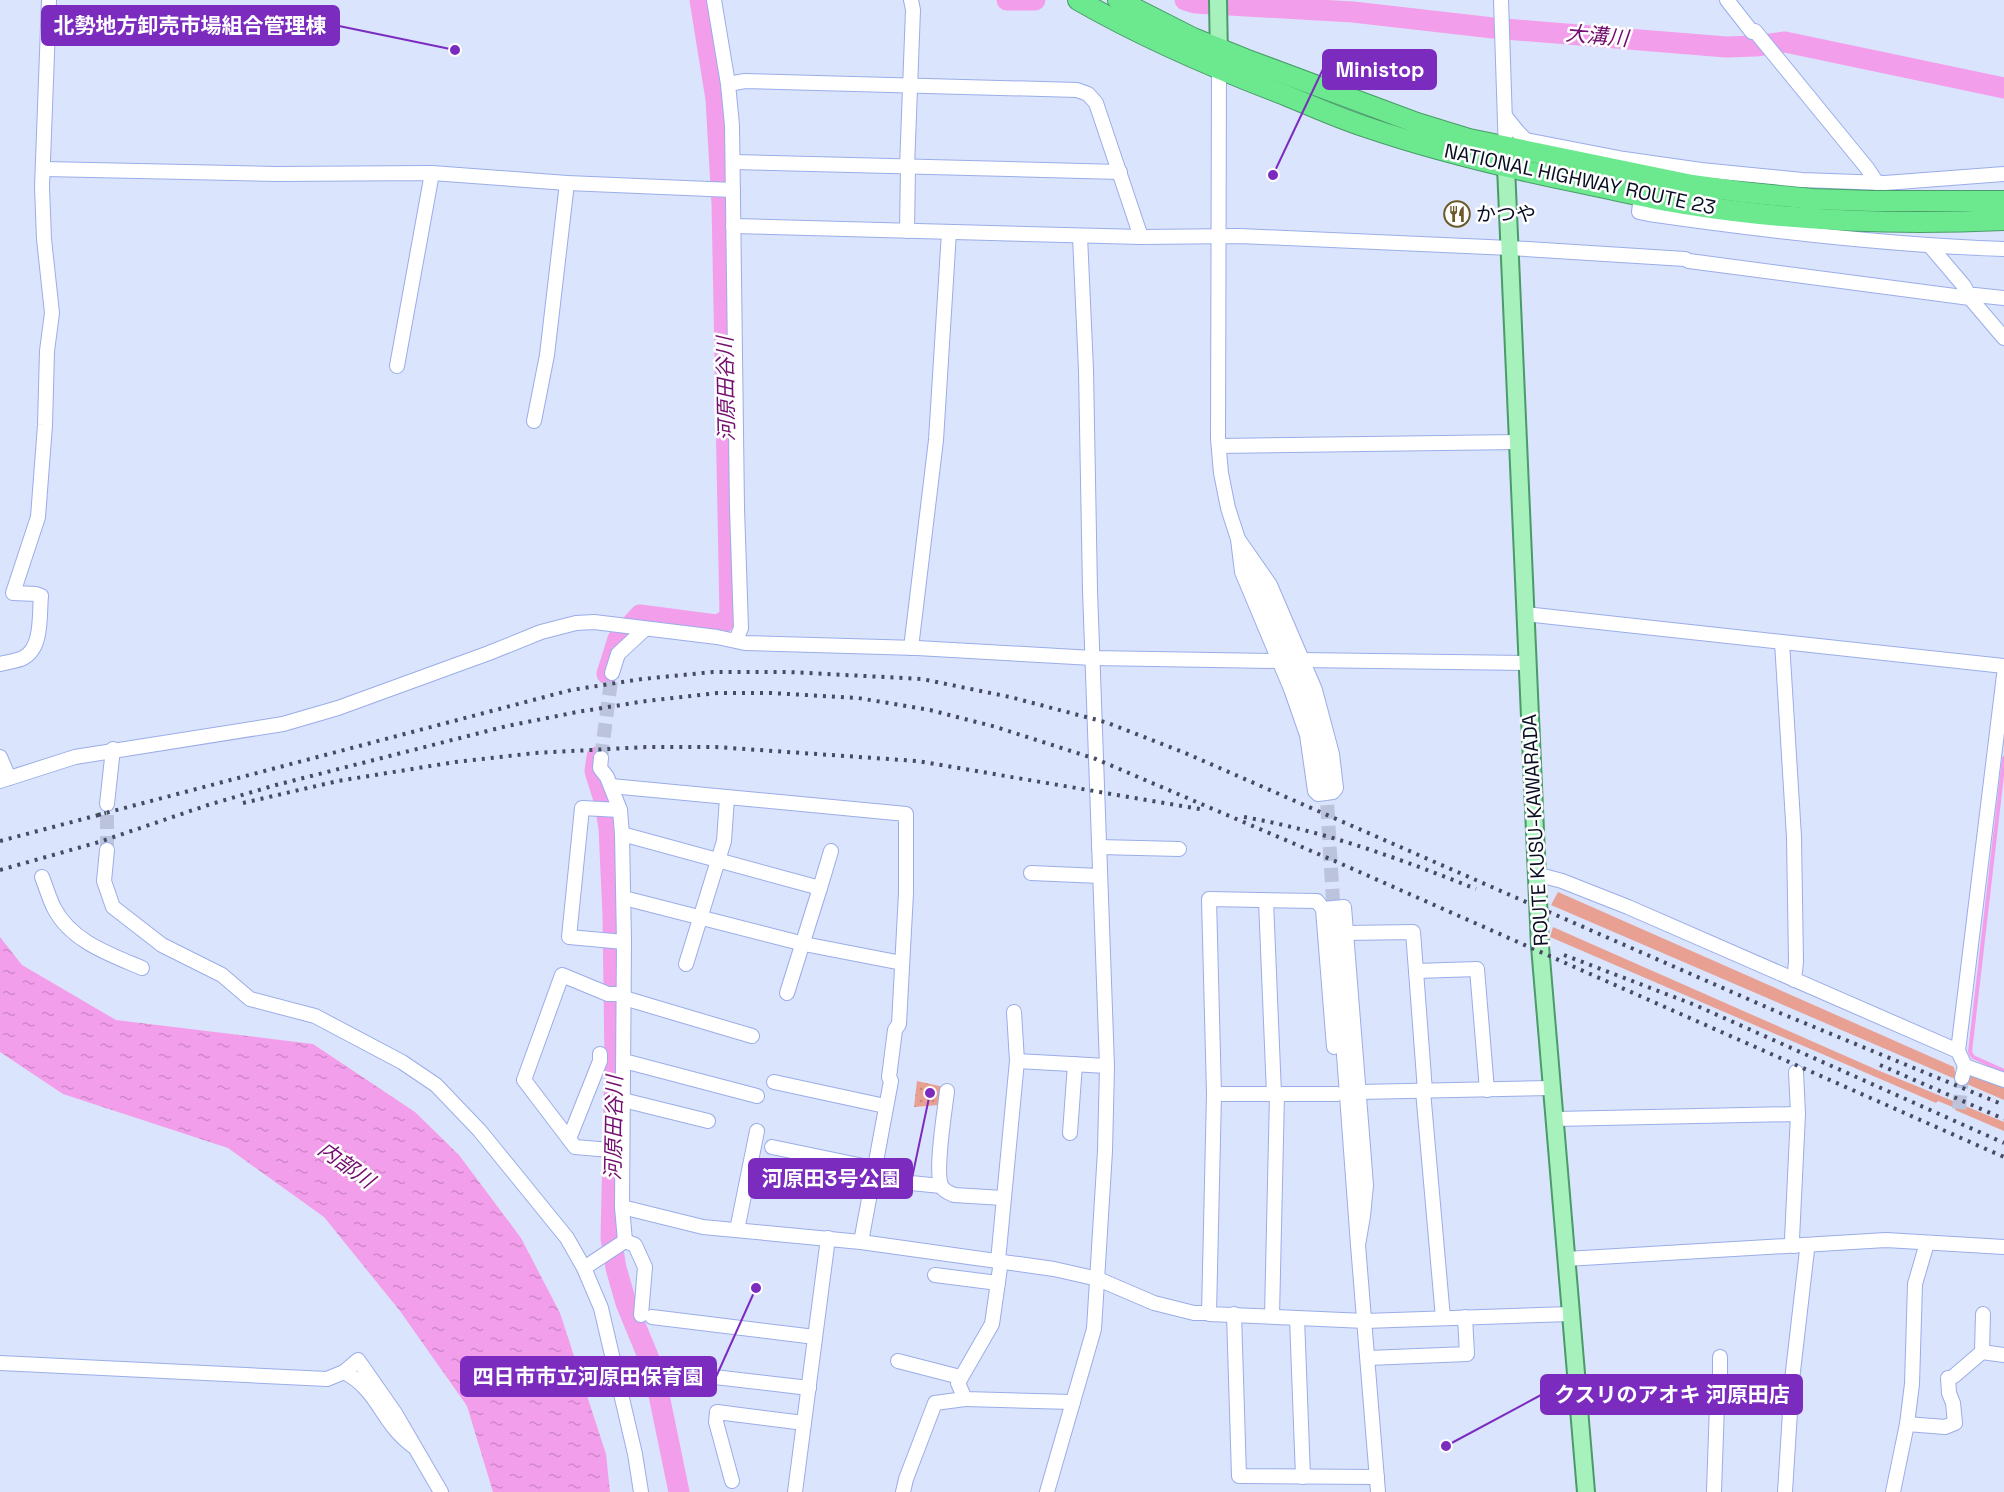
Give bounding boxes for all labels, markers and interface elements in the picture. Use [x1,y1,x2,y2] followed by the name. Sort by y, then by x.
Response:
[42,6,339,45] callout: 北勢地方卸売市場組合管理棟
[54,12,327,39] text: 北勢地方卸売市場組合管理棟
[1564,19,1632,52] water label: 大溝川
[1323,50,1436,89] callout: Ministop
[1336,56,1424,83] text: Ministop
[1442,138,1718,220] street label: NATIONAL HIGHWAY ROUTE 23
[1442,199,1472,229] restaurant icon: かつや
[1476,201,1536,227] place label: かつや
[711,334,740,442] water label: 河原田谷川
[1516,713,1554,947] street label: ROUTE KUSU-KAWARADA
[599,1073,628,1181] water label: 河原田谷川
[313,1135,381,1195] water label: 内部川
[749,1159,912,1198] callout: 河原田3号公園
[762,1165,900,1192] text: 河原田3号公園
[461,1357,716,1396] callout: 四日市市立河原田保育園
[473,1363,704,1390] text: 四日市市立河原田保育園
[1541,1375,1802,1414] callout: クスリのアオキ 河原田店
[1554,1381,1790,1408] text: クスリのアオキ 河原田店

